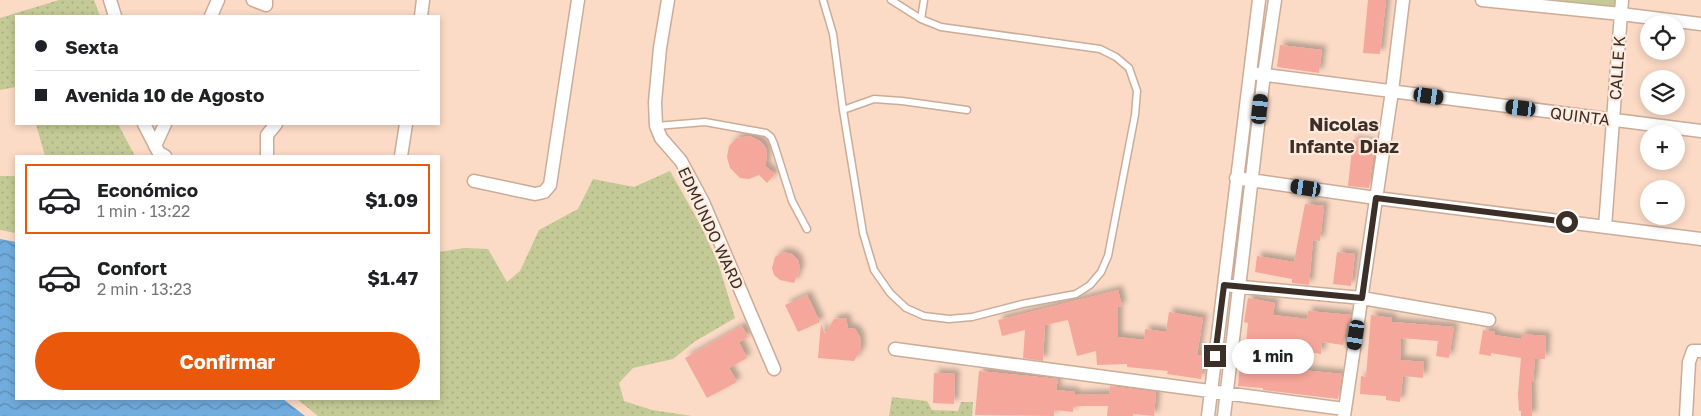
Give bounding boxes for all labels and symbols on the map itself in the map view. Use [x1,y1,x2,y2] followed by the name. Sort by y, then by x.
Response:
[1605,35,1629,101] street label: CALLE K
[1413,86,1444,106] car
[1250,93,1269,125] car
[1505,99,1536,117] car
[1549,102,1611,130] street label: QUINTA
[1289,112,1399,157] district label: Nicolas Infante Diaz
[674,164,748,292] street label: EDMUNDO WARD
[1290,178,1321,198] car
[1556,211,1578,233] route start
[1346,319,1365,351] car
[1232,338,1315,374] callout: 1 min
[1204,345,1226,367] route end

